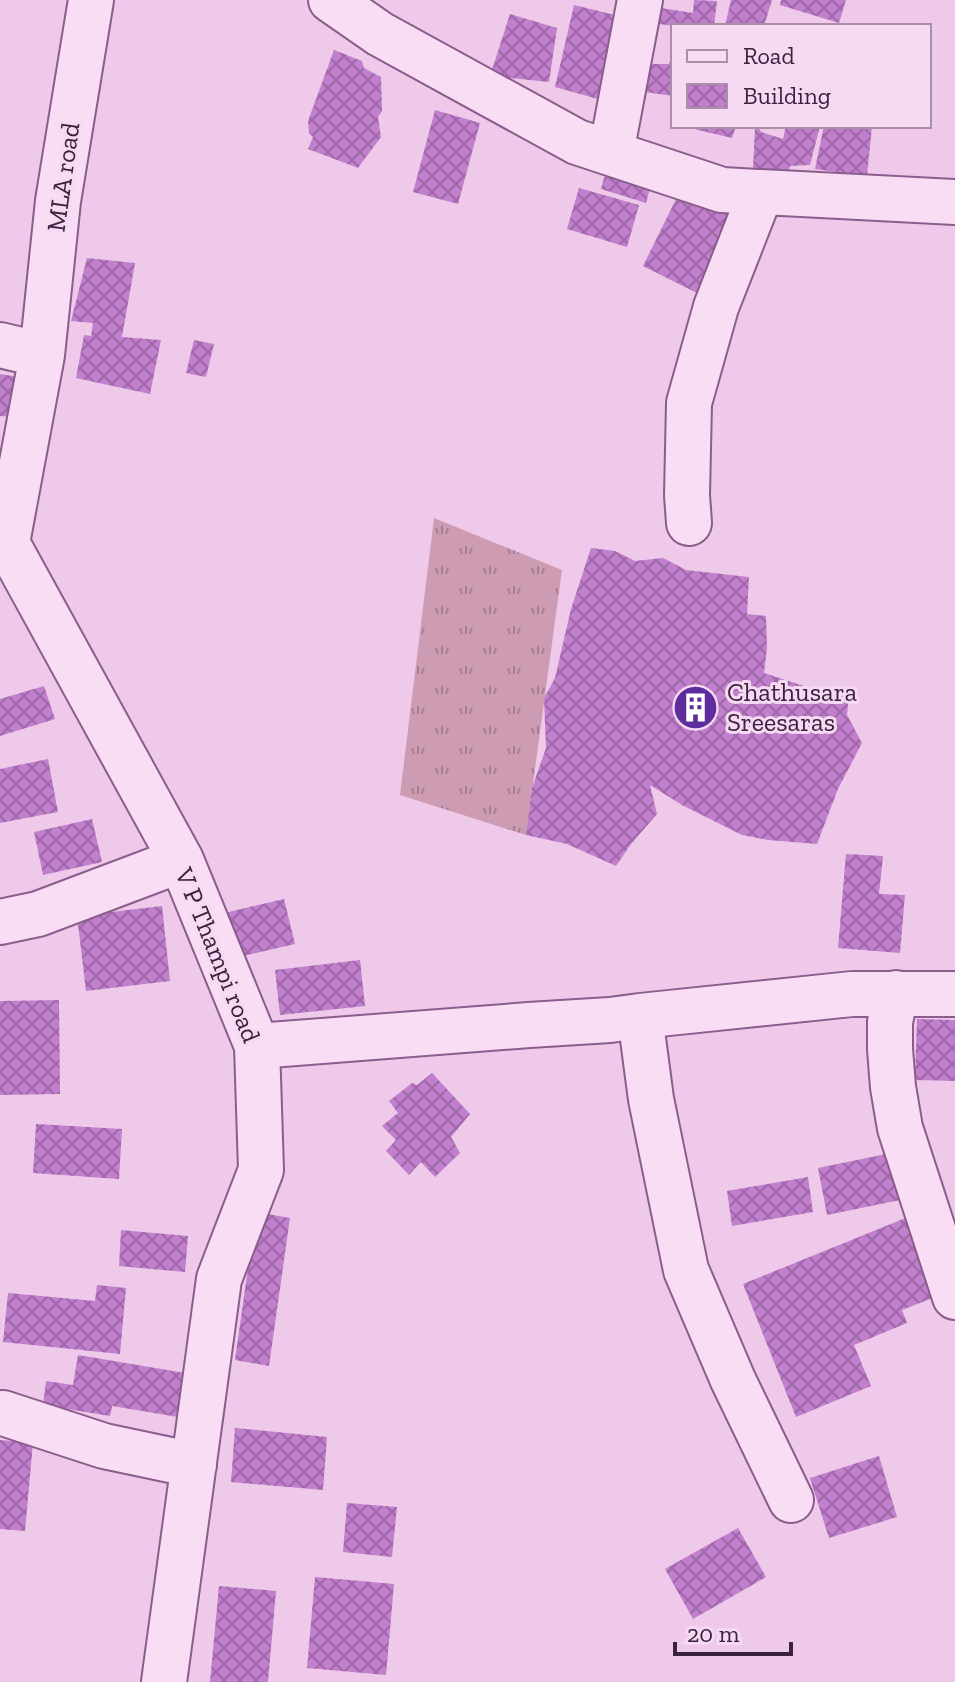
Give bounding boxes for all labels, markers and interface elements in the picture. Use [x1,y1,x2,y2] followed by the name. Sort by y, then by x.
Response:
[671,24,931,128] legend
[743,41,795,70] text: Road
[743,81,831,110] text: Building
[39,120,87,234] street label: MLA road
[727,676,858,738] place label: Chathusara Sreesaras
[672,683,720,731] building icon: Chathusara Sreesaras
[168,862,268,1047] street label: V P Thampi road
[675,1606,791,1656] scale bar
[687,1619,740,1648] text: 20 m

